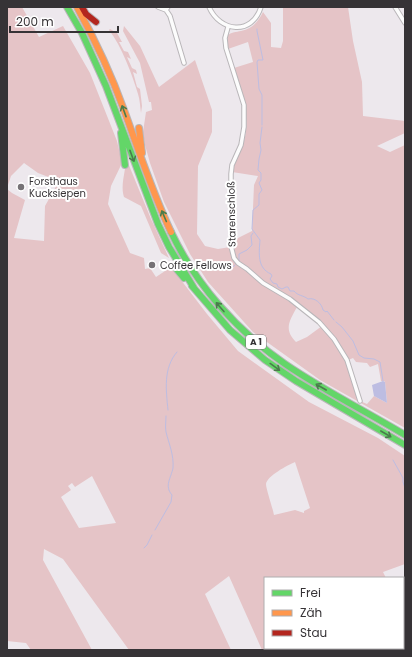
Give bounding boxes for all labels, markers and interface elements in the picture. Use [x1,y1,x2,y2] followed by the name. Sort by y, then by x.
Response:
[10,8,118,34] scale bar
[16,13,54,30] text: 200 m
[120,105,128,117] one-way arrow
[129,150,137,162] one-way arrow
[29,174,86,201] place label: Forsthaus Kucksiepen
[223,181,240,247] street label: Starenschloß
[16,182,26,192] marker: Forsthaus Kucksiepen
[160,211,167,223] one-way arrow
[160,258,232,273] place label: Coffee Fellows
[147,260,157,270] marker: Coffee Fellows
[216,302,225,312] one-way arrow
[246,335,266,349] road number: A 1
[269,363,280,372] one-way arrow
[315,382,327,390] one-way arrow
[380,430,392,438] one-way arrow
[264,577,404,649] legend
[300,584,321,601] text: Frei
[300,604,322,621] text: Zäh
[300,624,327,641] text: Stau

